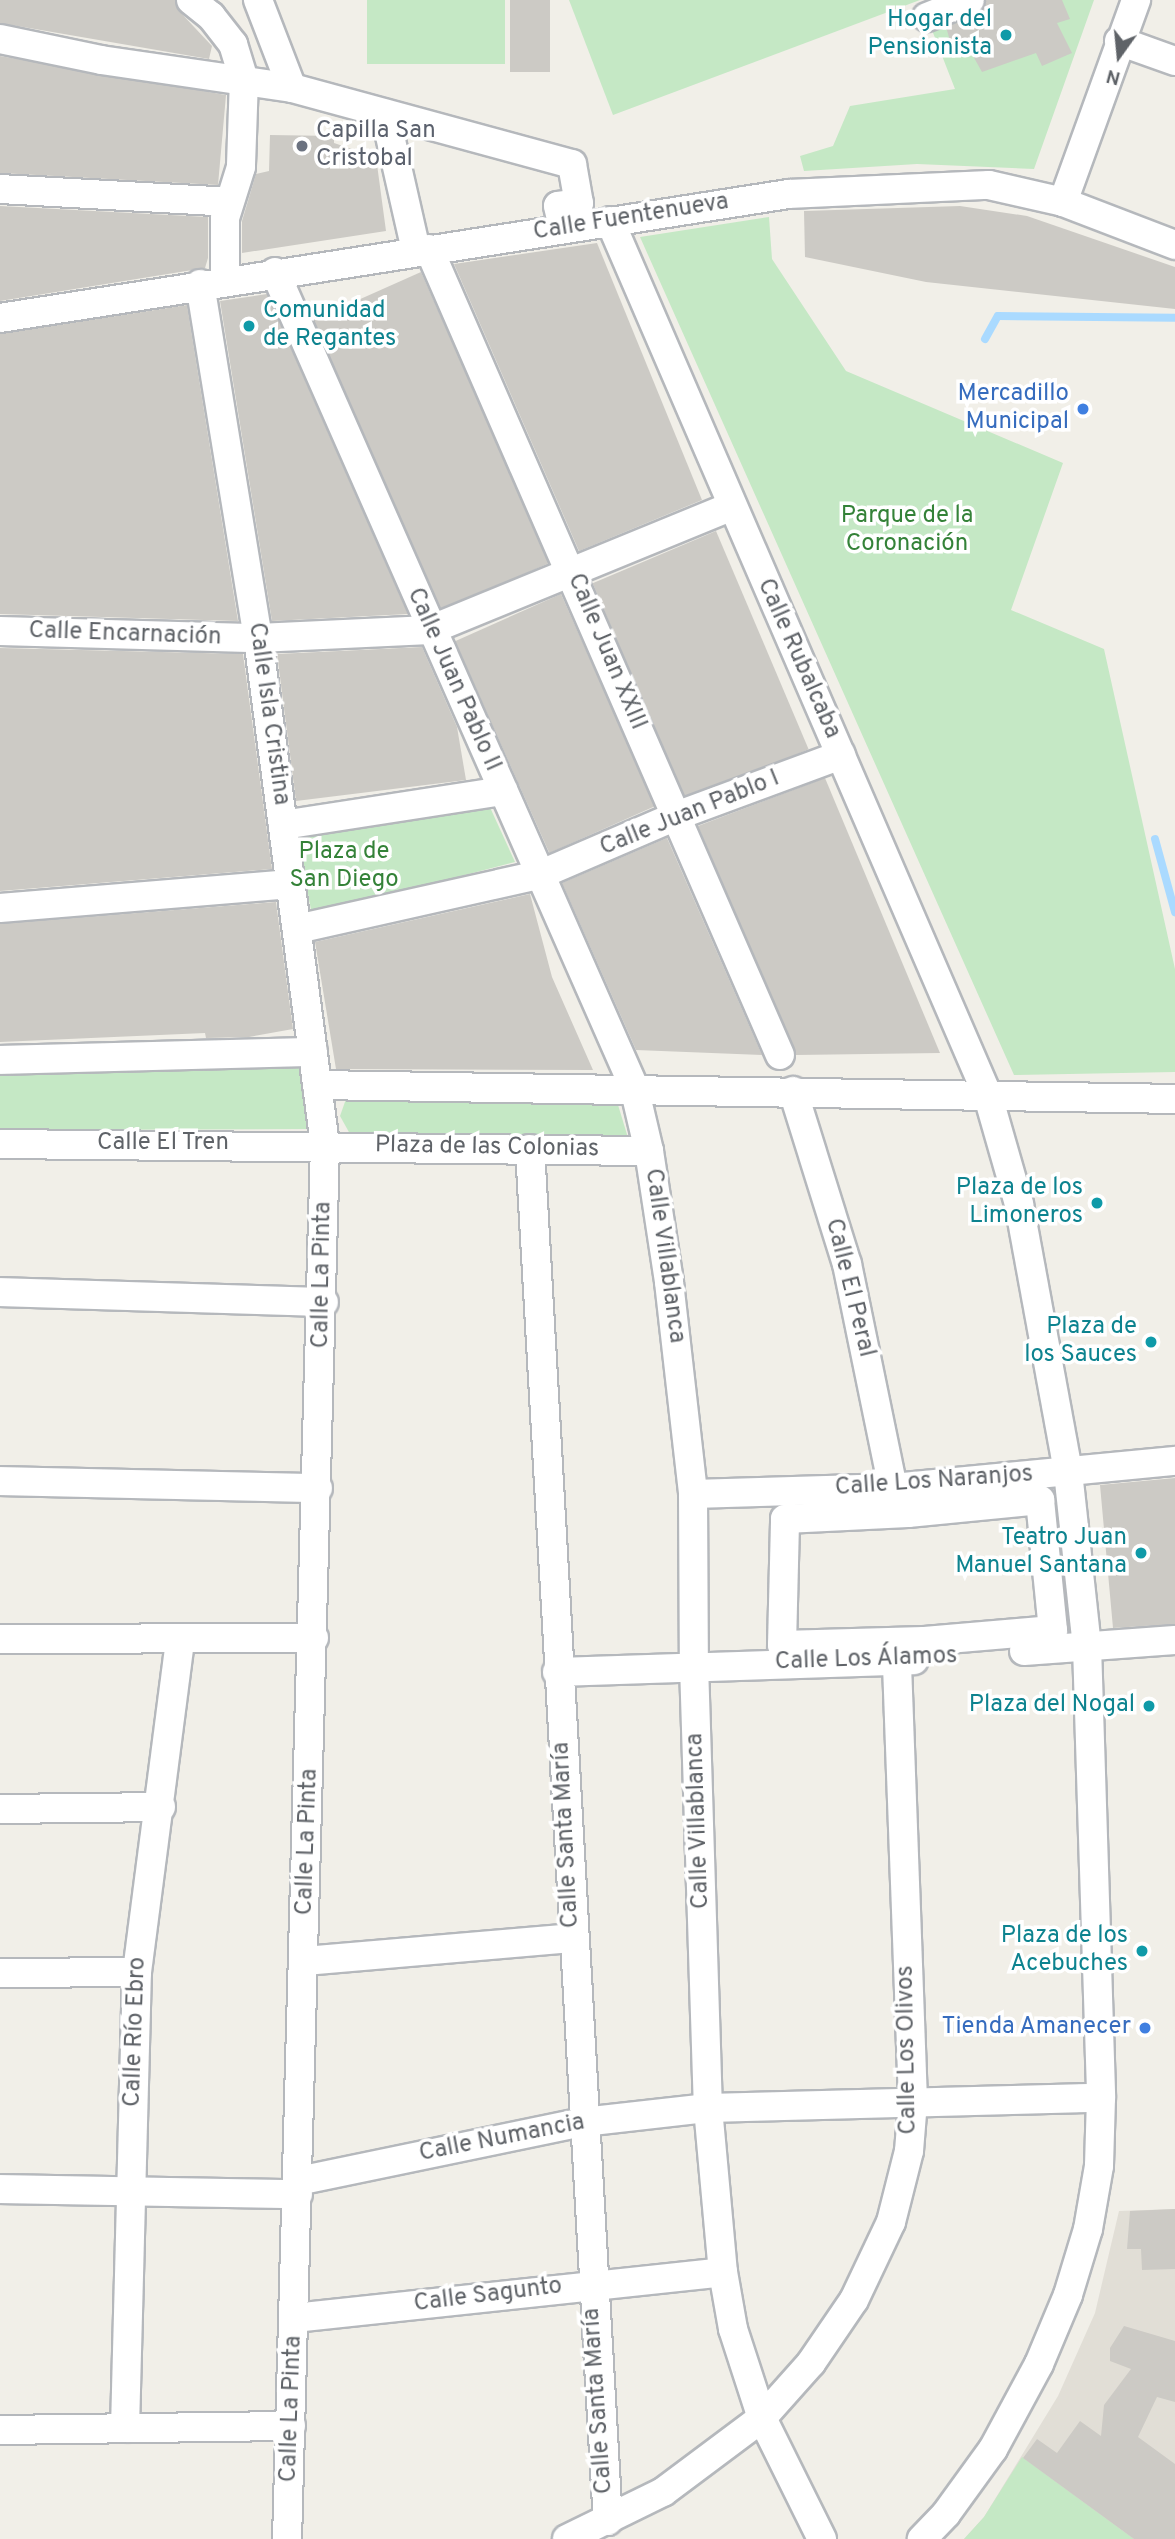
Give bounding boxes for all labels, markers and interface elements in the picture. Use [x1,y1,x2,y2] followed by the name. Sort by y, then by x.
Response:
[867,7,992,63] place label: Hogar del Pensionista
[1084,21,1154,91] north arrow
[998,27,1014,43] marker: Hogar del Pensionista
[1104,63,1123,90] text: N
[316,118,436,174] place label: Capilla San Cristobal
[294,138,310,154] marker: Capilla San Cristobal
[531,188,731,248] street label: Calle Fuentenueva
[263,298,396,354] place label: Comunidad de Regantes
[241,318,257,334] marker: Comunidad de Regantes
[957,381,1069,437] place label: Mercadillo Municipal
[1075,401,1091,417] marker: Mercadillo Municipal
[841,503,973,559] park label: Parque de la Coronación
[560,570,652,734] street label: Calle Juan XXIII
[750,575,846,743] street label: Calle Rubalcaba
[400,584,506,776] street label: Calle Juan Pablo II
[28,617,222,653] street label: Calle Encarnación
[241,621,295,807] street label: Calle Isla Cristina
[596,765,784,863] street label: Calle Juan Pablo I
[289,839,399,895] park label: Plaza de San Diego
[97,1130,229,1158] street label: Calle El Tren
[375,1132,599,1164] street label: Plaza de las Colonias
[637,1166,691,1346] street label: Calle Villablanca
[956,1175,1083,1231] place label: Plaza de los Limoneros
[1089,1195,1105,1211] marker: Plaza de los Limoneros
[307,1201,339,1349] street label: Calle La Pinta
[818,1216,880,1360] street label: Calle El Peral
[1024,1314,1137,1370] place label: Plaza de los Sauces
[1143,1334,1159,1350] marker: Plaza de los Sauces
[834,1461,1034,1503] street label: Calle Los Naranjos
[955,1525,1127,1581] place label: Teatro Juan Manuel Santana
[1133,1545,1149,1561] marker: Teatro Juan Manuel Santana
[774,1642,958,1678] street label: Calle Los Álamos
[969,1692,1135,1720] place label: Plaza del Nogal
[1141,1698,1157,1714] marker: Plaza del Nogal
[682,1732,716,1910] street label: Calle Villablanca
[548,1741,586,1929] street label: Calle Santa María
[291,1768,325,1916] street label: Calle La Pinta
[1001,1923,1128,1979] place label: Plaza de los Acebuches
[1134,1943,1150,1959] marker: Plaza de los Acebuches
[119,1956,153,2108] street label: Calle Río Ebro
[892,1965,924,2135] street label: Calle Los Olivos
[941,2014,1131,2042] place label: Tienda Amanecer
[1137,2020,1153,2036] marker: Tienda Amanecer
[417,2109,587,2169] street label: Calle Numancia
[412,2273,564,2319] street label: Calle Sagunto
[578,2307,620,2495] street label: Calle Santa María
[275,2335,309,2483] street label: Calle La Pinta

